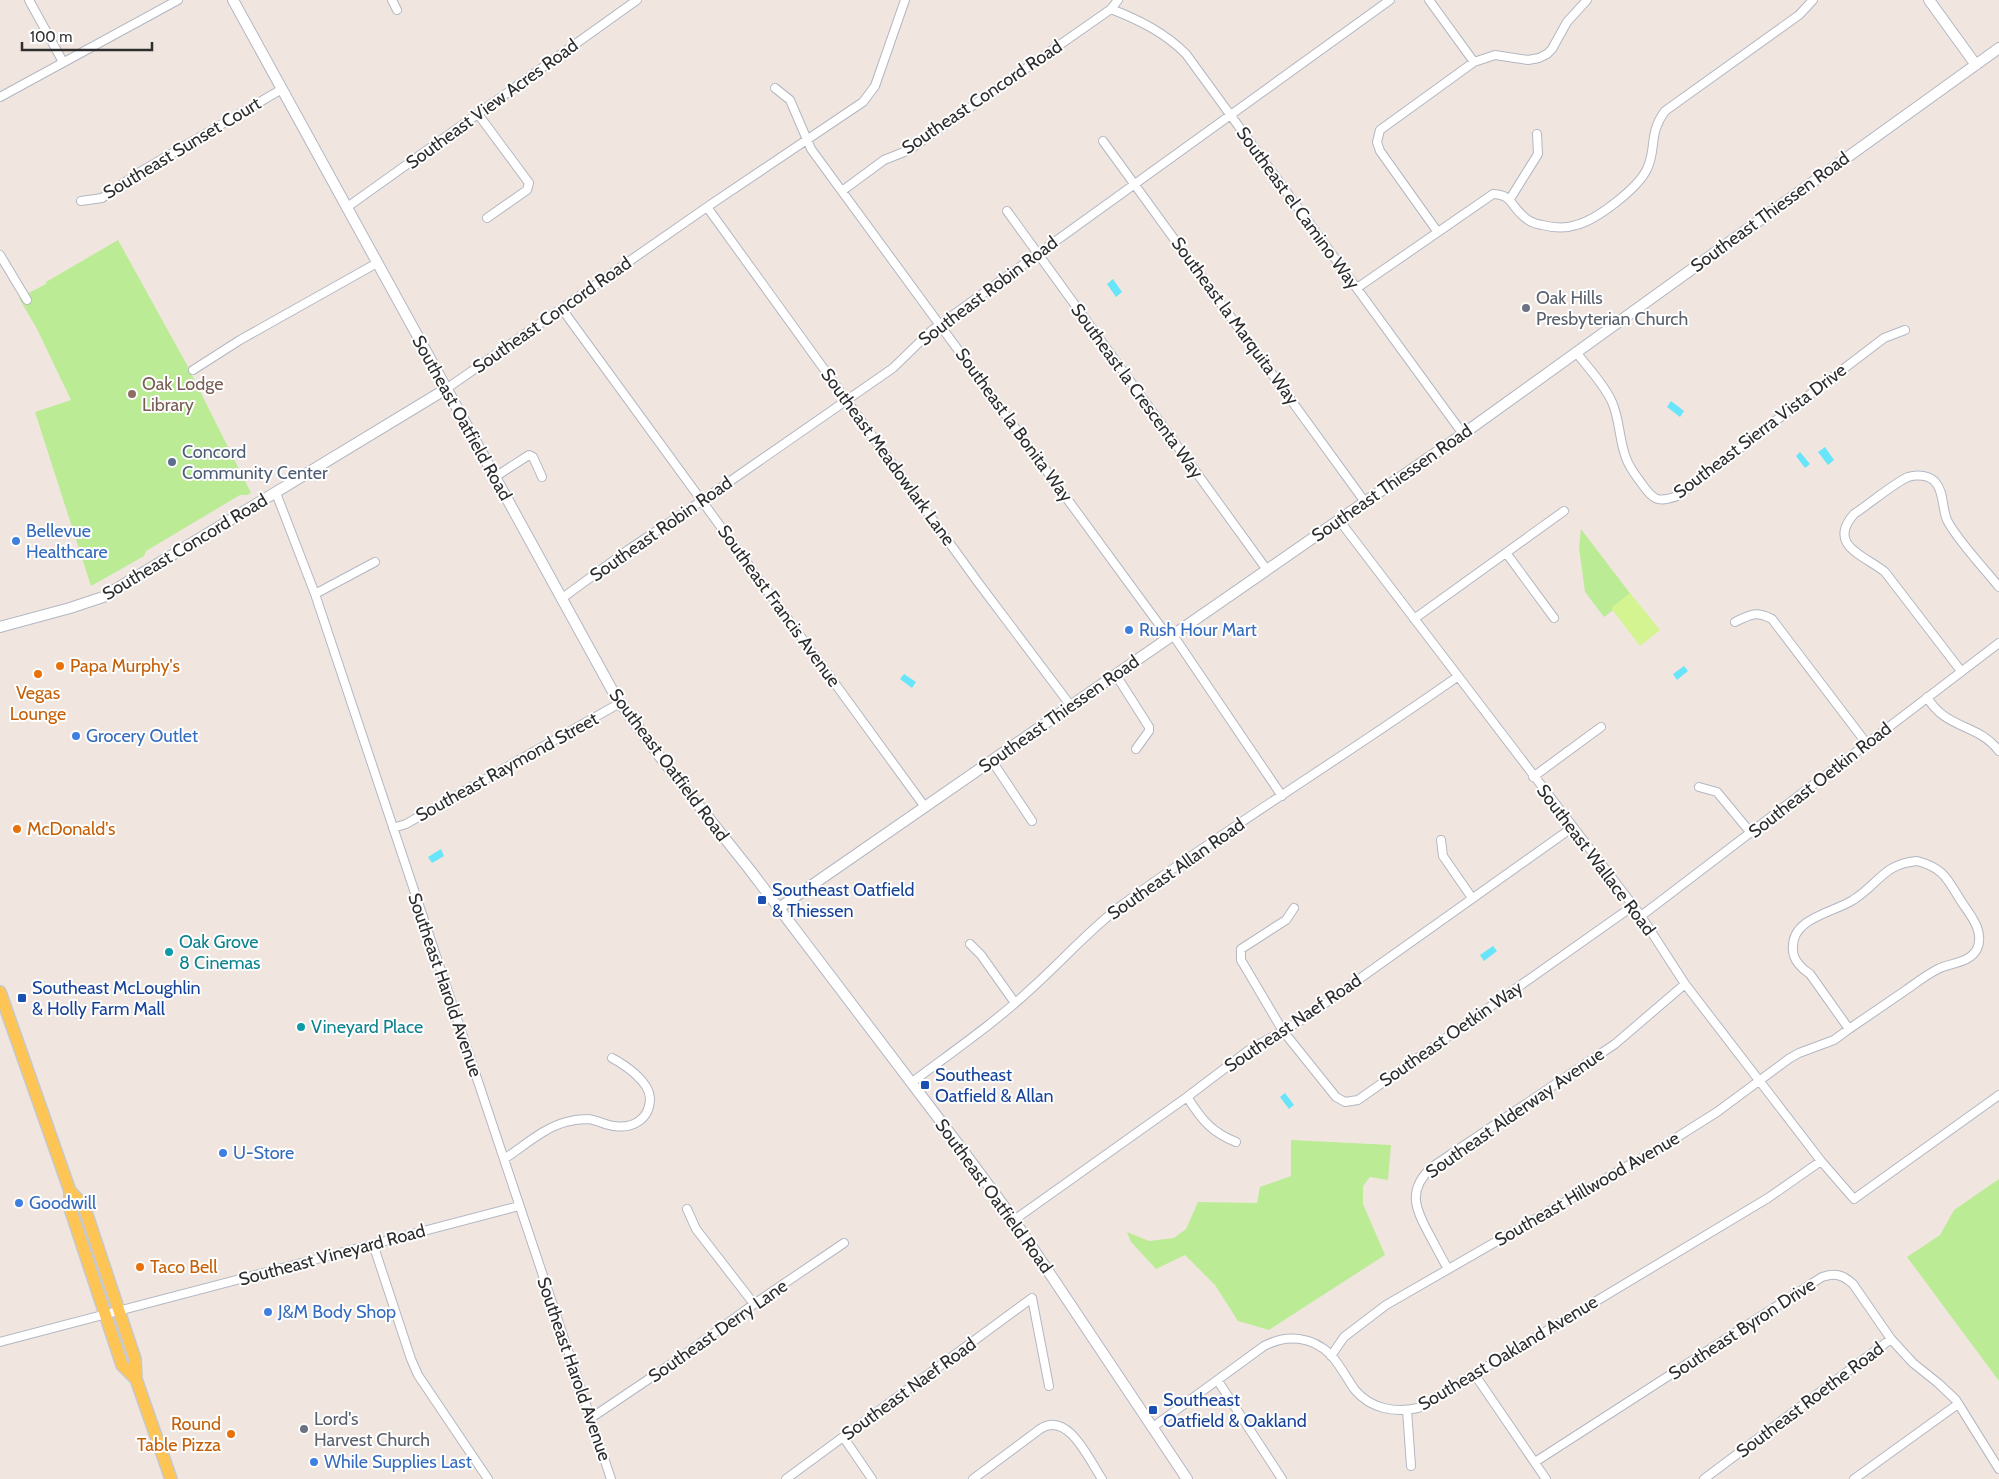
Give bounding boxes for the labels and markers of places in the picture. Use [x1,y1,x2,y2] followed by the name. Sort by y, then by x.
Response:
[1536,287,1688,330] place label: Oak Hills Presbyterian Church
[1520,302,1532,314] marker: Oak Hills Presbyterian Church
[142,373,223,416] place label: Oak Lodge Library
[126,388,138,400] marker: Oak Lodge Library
[182,441,328,484] place label: Concord Community Center
[166,456,178,468] marker: Concord Community Center
[26,520,108,563] place label: Bellevue Healthcare
[10,535,22,547] marker: Bellevue Healthcare
[1139,619,1257,641] place label: Rush Hour Mart
[1123,624,1135,636] marker: Rush Hour Mart
[70,655,180,677] place label: Papa Murphy's
[54,660,66,672] marker: Papa Murphy's
[32,668,44,680] marker: Vegas Lounge
[10,682,66,725] place label: Vegas Lounge
[86,725,198,747] place label: Grocery Outlet
[70,730,82,742] marker: Grocery Outlet
[27,818,115,840] place label: McDonald's
[11,823,23,835] marker: McDonald's
[772,879,914,922] place label: Southeast Oatfield & Thiessen
[756,894,768,906] marker: Southeast Oatfield & Thiessen
[179,931,261,974] place label: Oak Grove 8 Cinemas
[163,946,175,958] marker: Oak Grove 8 Cinemas
[32,977,201,1020] place label: Southeast McLoughlin & Holly Farm Mall
[16,992,28,1004] marker: Southeast McLoughlin & Holly Farm Mall
[311,1016,423,1038] place label: Vineyard Place
[295,1021,307,1033] marker: Vineyard Place
[935,1064,1054,1107] place label: Southeast Oatfield & Allan
[919,1079,931,1091] marker: Southeast Oatfield & Allan
[233,1142,294,1164] place label: U-Store
[217,1147,229,1159] marker: U-Store
[29,1192,97,1214] place label: Goodwill
[13,1197,25,1209] marker: Goodwill
[150,1256,218,1278] place label: Taco Bell
[134,1261,146,1273] marker: Taco Bell
[277,1301,396,1323] place label: J&M Body Shop
[262,1306,274,1318] marker: J&M Body Shop
[1163,1389,1307,1432] place label: Southeast Oatfield & Oakland
[1147,1404,1159,1416] marker: Southeast Oatfield & Oakland
[314,1408,430,1451] place label: Lord's Harvest Church
[137,1413,221,1456] place label: Round Table Pizza
[298,1423,310,1435] marker: Lord's Harvest Church
[225,1428,237,1440] marker: Round Table Pizza
[324,1451,472,1473] place label: While Supplies Last
[308,1456,320,1468] marker: While Supplies Last

